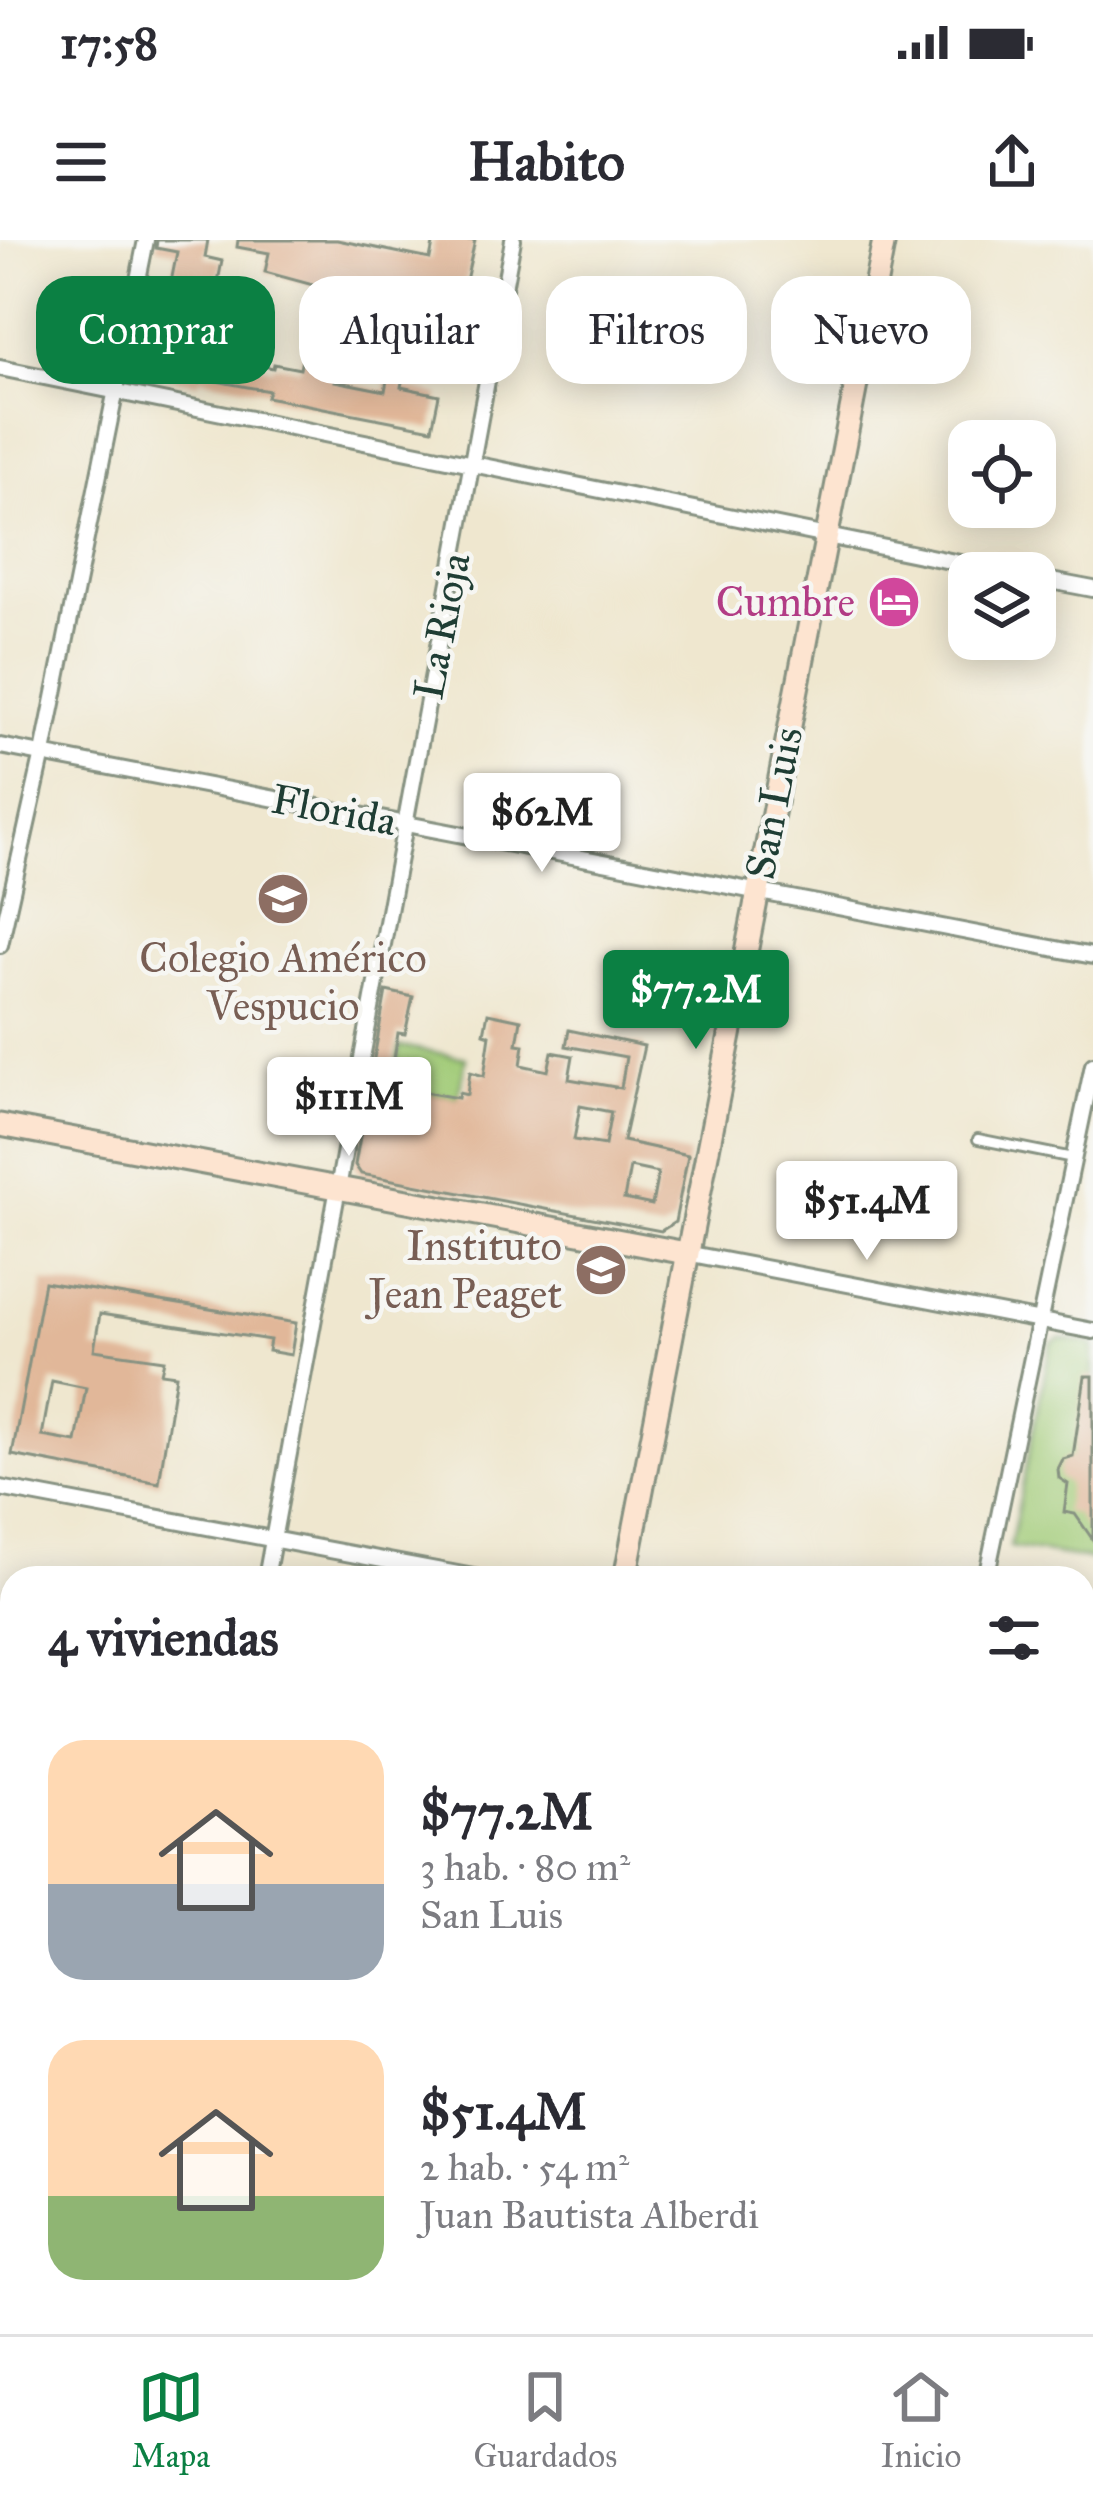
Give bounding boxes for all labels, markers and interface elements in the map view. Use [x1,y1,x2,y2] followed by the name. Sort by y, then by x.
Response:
[60,15,158,70] text: 17:58
[48,129,114,195] icon: menu
[468,129,625,195] text: Habito
[979,129,1045,195] icon: share
[36,276,275,384] chip: Comprar
[299,276,522,384] chip: Alquilar
[546,276,747,384] chip: Filtros
[771,276,971,384] chip: Nuevo
[948,420,1056,660] map controls
[948,420,1056,528] button: locate
[402,548,482,704] street label: La Rioja
[948,552,1056,660] button: layers
[866,574,922,630] hotel icon: Cumbre
[716,576,855,628] place label: Cumbre
[734,722,814,884] street label: San Luis
[267,772,401,848] street label: Florida
[471,773,613,875] pin: $62M
[491,788,593,836] text: $62M
[255,871,311,927] school or university icon: Colegio Américo Vespucio
[139,932,427,1032] place label: Colegio Américo Vespucio
[598,950,794,1052] pin: $77.2M
[630,965,762,1013] text: $77.2M
[265,1057,433,1159] pin: $111M
[294,1072,404,1120] text: $111M
[769,1161,965,1263] pin: $51.4M
[803,1176,931,1224] text: $51.4M
[365,1220,562,1320] place label: Instituto Jean Peaget
[573,1242,629,1298] school or university icon: Instituto Jean Peaget
[981,1605,1047,1671] icon: filters
[48,1607,279,1669] text: 4 viviendas
[420,1781,593,1843] text: $77.2M
[144,1788,288,1932] icon: home
[420,1843,630,1891] text: 3 hab. · 80 m²
[420,1891,563,1939] text: San Luis
[420,2081,587,2143] text: $51.4M
[144,2088,288,2232] icon: home
[420,2143,629,2191] text: 2 hab. · 54 m²
[420,2191,759,2239] text: Juan Bautista Alberdi
[132,2364,210,2476] tab: Mapa
[473,2364,617,2476] tab: Guardados
[881,2364,961,2476] tab: Inicio

